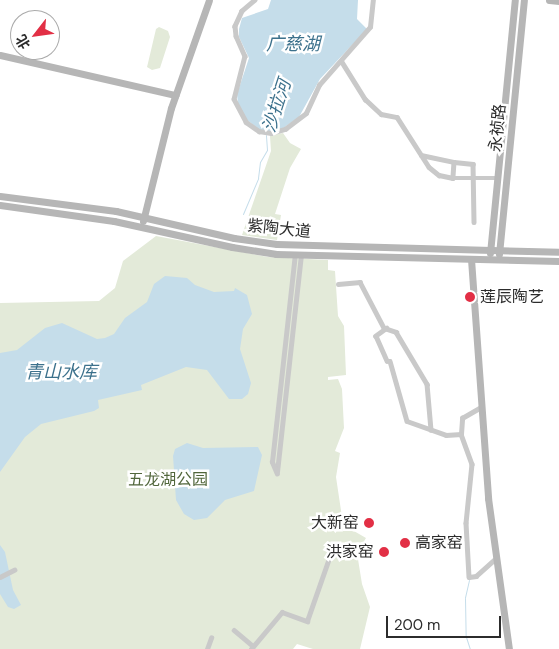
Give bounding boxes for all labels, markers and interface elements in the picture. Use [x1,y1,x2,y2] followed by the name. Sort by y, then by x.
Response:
[10,10,60,60] north arrow
[12,31,34,53] text: 北
[266,33,320,55] water label: 广慈湖
[258,77,296,135] water label: 沙拉河
[486,103,510,153] street label: 永祯路
[246,216,312,242] street label: 紫陶大道
[480,287,544,307] place label: 莲辰陶艺
[464,291,476,303] marker: 莲辰陶艺
[25,361,97,383] water label: 青山水库
[128,470,208,490] park label: 五龙湖公园
[311,513,359,533] place label: 大新窑
[363,517,375,529] marker: 大新窑
[415,533,463,553] place label: 高家窑
[399,537,411,549] marker: 高家窑
[326,542,374,562] place label: 洪家窑
[378,546,390,558] marker: 洪家窑
[389,606,504,638] scale bar
[394,615,440,635] text: 200 m

